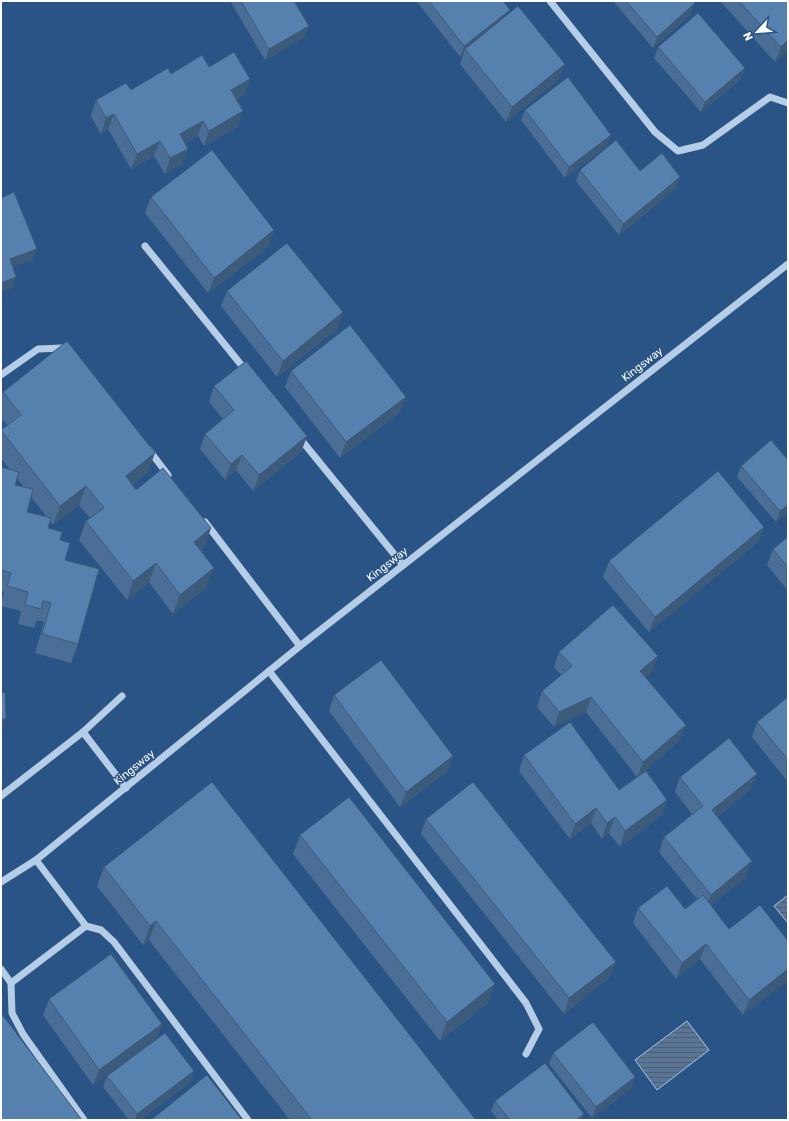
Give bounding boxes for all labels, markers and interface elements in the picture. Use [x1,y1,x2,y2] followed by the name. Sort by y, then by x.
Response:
[737,12,777,52] north arrow
[741,30,756,43] text: N
[619,344,665,384] street label: Kingsway
[364,544,410,584] street label: Kingsway
[111,747,157,788] street label: Kingsway

